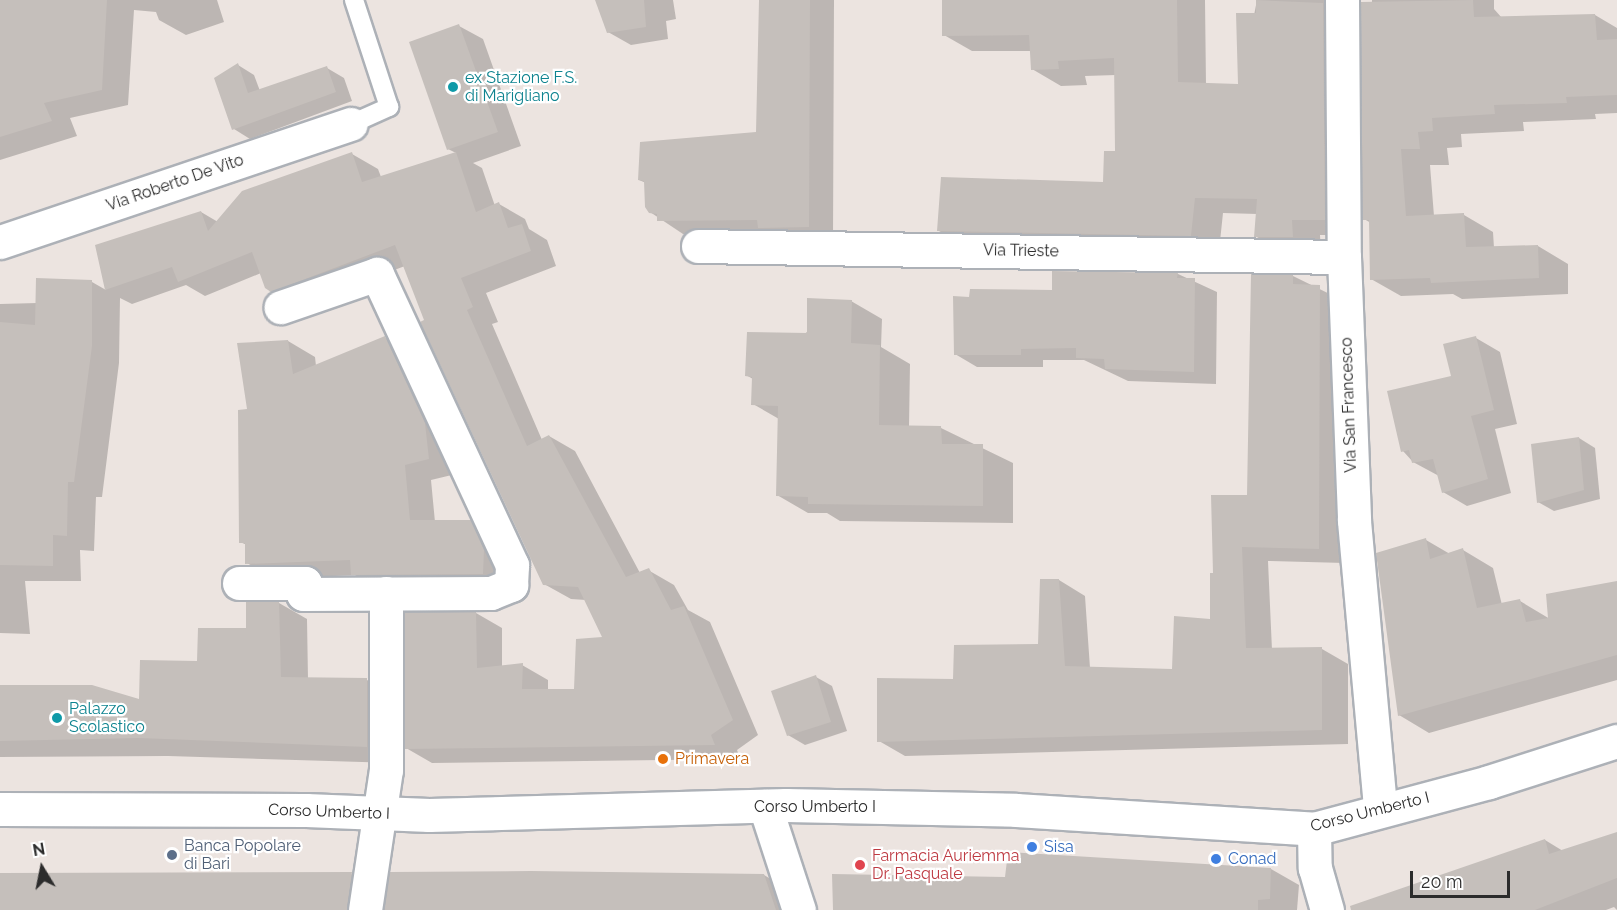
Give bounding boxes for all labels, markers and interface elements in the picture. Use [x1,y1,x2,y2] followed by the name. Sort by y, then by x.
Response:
[465,68,577,106] place label: ex Stazione F.S. di Marigliano
[446,80,460,94] marker: ex Stazione F.S. di Marigliano
[104,150,246,216] street label: Via Roberto De Vito
[983,241,1059,261] street label: Via Trieste
[1337,337,1361,473] street label: Via San Francesco
[69,699,145,737] place label: Palazzo Scolastico
[50,711,64,725] marker: Palazzo Scolastico
[675,749,749,769] place label: Primavera
[656,752,670,766] marker: Primavera
[1309,788,1431,836] street label: Corso Umberto I
[754,797,876,817] street label: Corso Umberto I
[268,800,390,824] street label: Corso Umberto I
[184,836,301,874] place label: Banca Popolare di Bari
[1044,837,1074,857] place label: Sisa
[12,838,72,898] north arrow
[31,839,46,860] text: N
[1025,840,1039,854] marker: Sisa
[872,846,1020,884] place label: Farmacia Auriemma Dr. Pasquale
[165,848,179,862] marker: Banca Popolare di Bari
[1228,849,1276,869] place label: Conad
[1209,852,1223,866] marker: Conad
[853,858,867,872] marker: Farmacia Auriemma Dr. Pasquale
[1413,859,1514,897] scale bar
[1421,871,1463,892] text: 20 m

